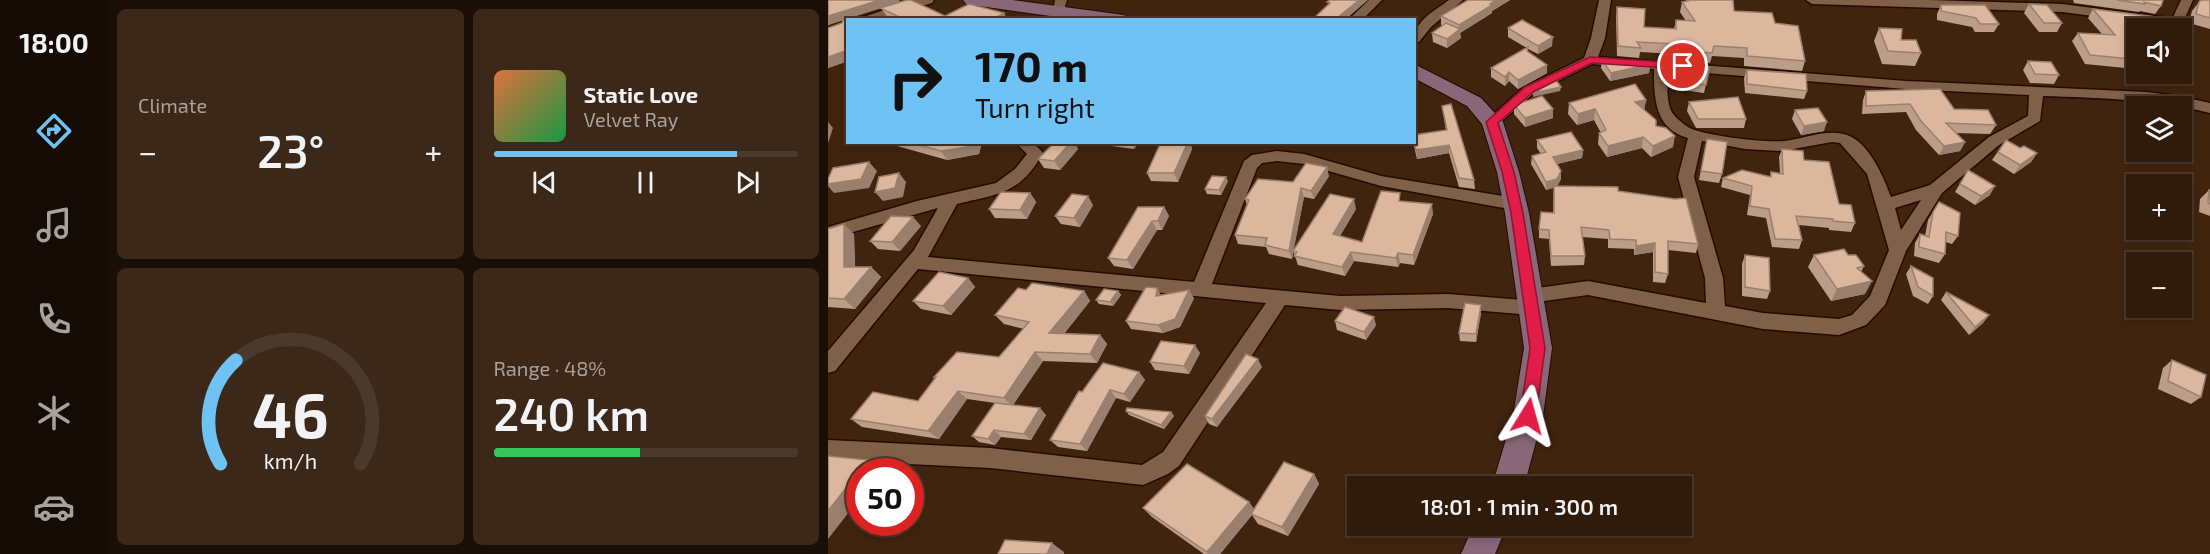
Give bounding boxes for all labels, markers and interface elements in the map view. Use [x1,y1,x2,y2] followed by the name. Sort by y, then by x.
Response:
[2126,18,2192,318] map controls
[2126,18,2192,84] button: sound
[19,26,89,58] text: 18:00
[975,40,1088,90] text: 170 m
[1657,40,1708,91] pin
[876,42,954,120] icon: right
[1666,49,1699,82] icon: arrive
[584,81,698,107] text: Static Love
[975,91,1095,123] text: Turn right
[138,93,207,117] text: Climate
[2126,96,2192,162] button: layers
[584,107,678,131] text: Velvet Ray
[33,110,75,152] icon: directions
[257,123,324,177] text: 23°
[138,131,157,171] text: −
[424,131,442,171] text: +
[528,166,561,199] icon: previous
[629,166,662,199] icon: pause
[731,166,764,199] icon: next
[2126,174,2192,240] button: +
[33,204,75,246] icon: music
[2126,252,2192,318] button: −
[33,298,75,340] icon: phone
[494,356,606,380] text: Range · 48%
[252,376,329,451] text: 46
[1496,384,1560,448] position arrow
[494,386,649,440] text: 240 km
[33,392,75,434] icon: climate
[264,448,317,473] text: km/h
[846,458,924,536] speed limit sign: 50
[33,486,75,528] icon: car
[1421,493,1618,519] text: 18:01 · 1 min · 300 m

